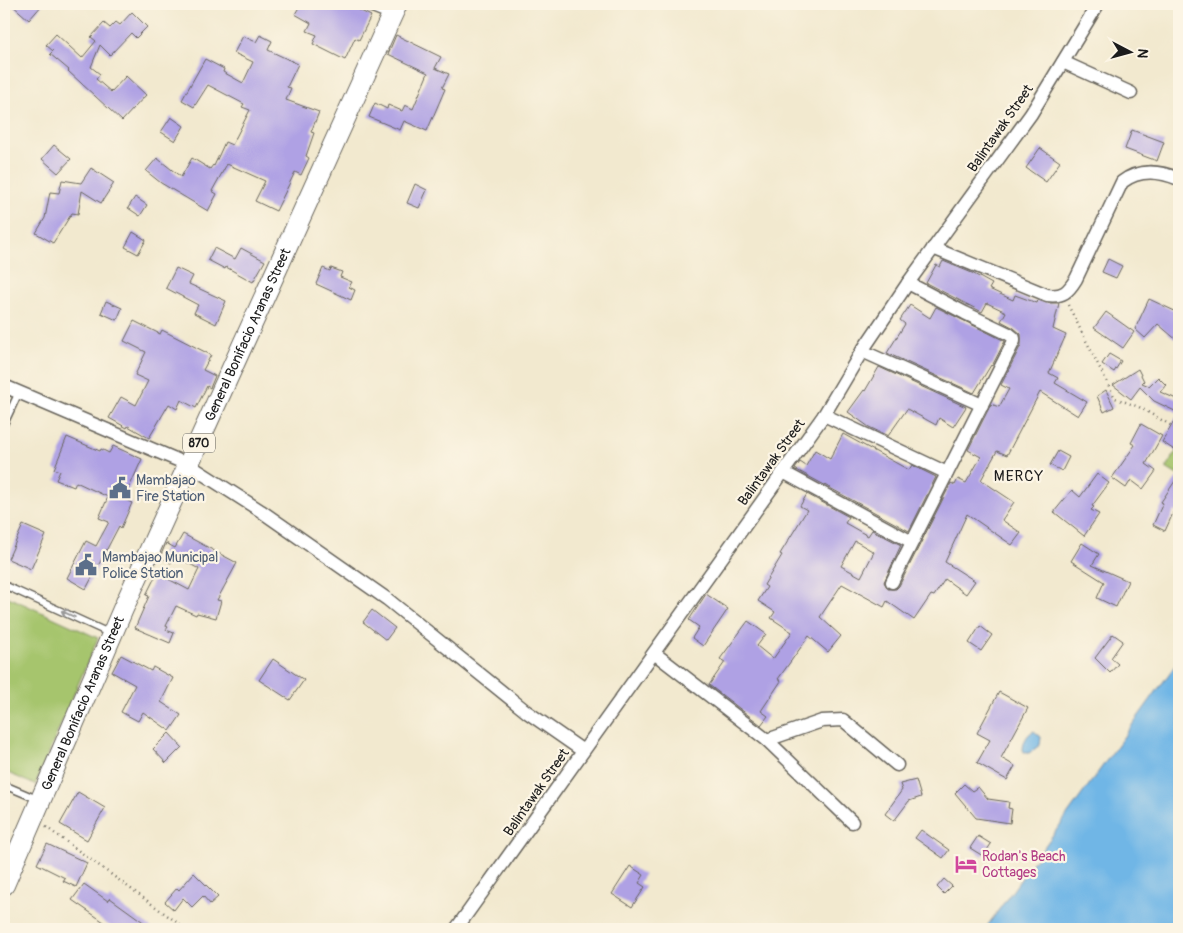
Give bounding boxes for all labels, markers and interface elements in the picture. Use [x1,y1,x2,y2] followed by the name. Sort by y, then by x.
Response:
[1106,28,1156,78] north arrow
[1133,48,1151,59] text: N
[964,81,1037,175] street label: Balintawak Street
[201,245,295,424] street label: General Bonifacio Aranas Street
[734,415,809,509] street label: Balintawak Street
[183,433,215,452] road number: 870
[994,467,1044,486] district label: MERCY
[136,472,205,505] place label: Mambajao Fire Station
[107,475,133,501] public building icon: Mambajao Fire Station
[102,549,218,582] place label: Mambajao Municipal Police Station
[73,552,99,578] public building icon: Mambajao Municipal Police Station
[61,609,76,618] one-way arrow
[38,613,128,793] street label: General Bonifacio Aranas Street
[500,745,573,839] street label: Balintawak Street
[982,848,1066,881] place label: Rodan's Beach Cottages
[953,851,979,877] hotel icon: Rodan's Beach Cottages

